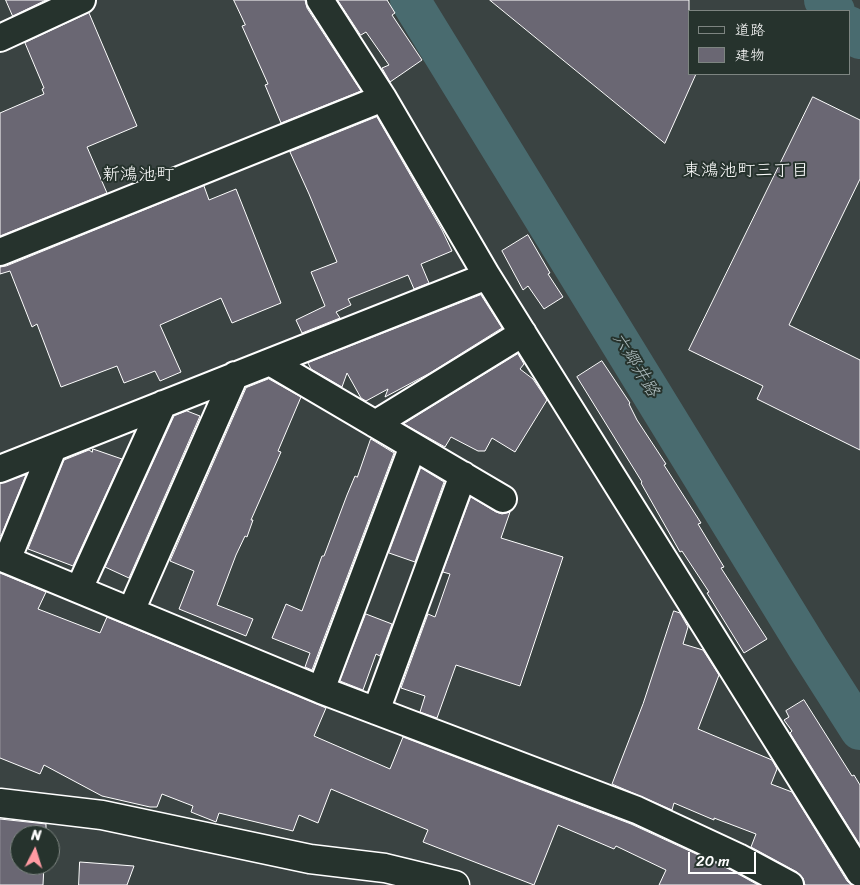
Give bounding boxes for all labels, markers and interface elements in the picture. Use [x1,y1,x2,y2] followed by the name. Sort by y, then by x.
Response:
[688,10,850,75] legend
[735,17,765,43] text: 道路
[735,42,765,68] text: 建物
[683,160,809,182] district label: 東鴻池町三丁目
[102,164,174,186] district label: 新鴻池町
[607,329,663,401] water label: 六郷井路
[30,823,42,848] text: N
[10,825,60,875] north arrow
[690,842,758,874] scale bar
[696,848,730,874] text: 20 m

